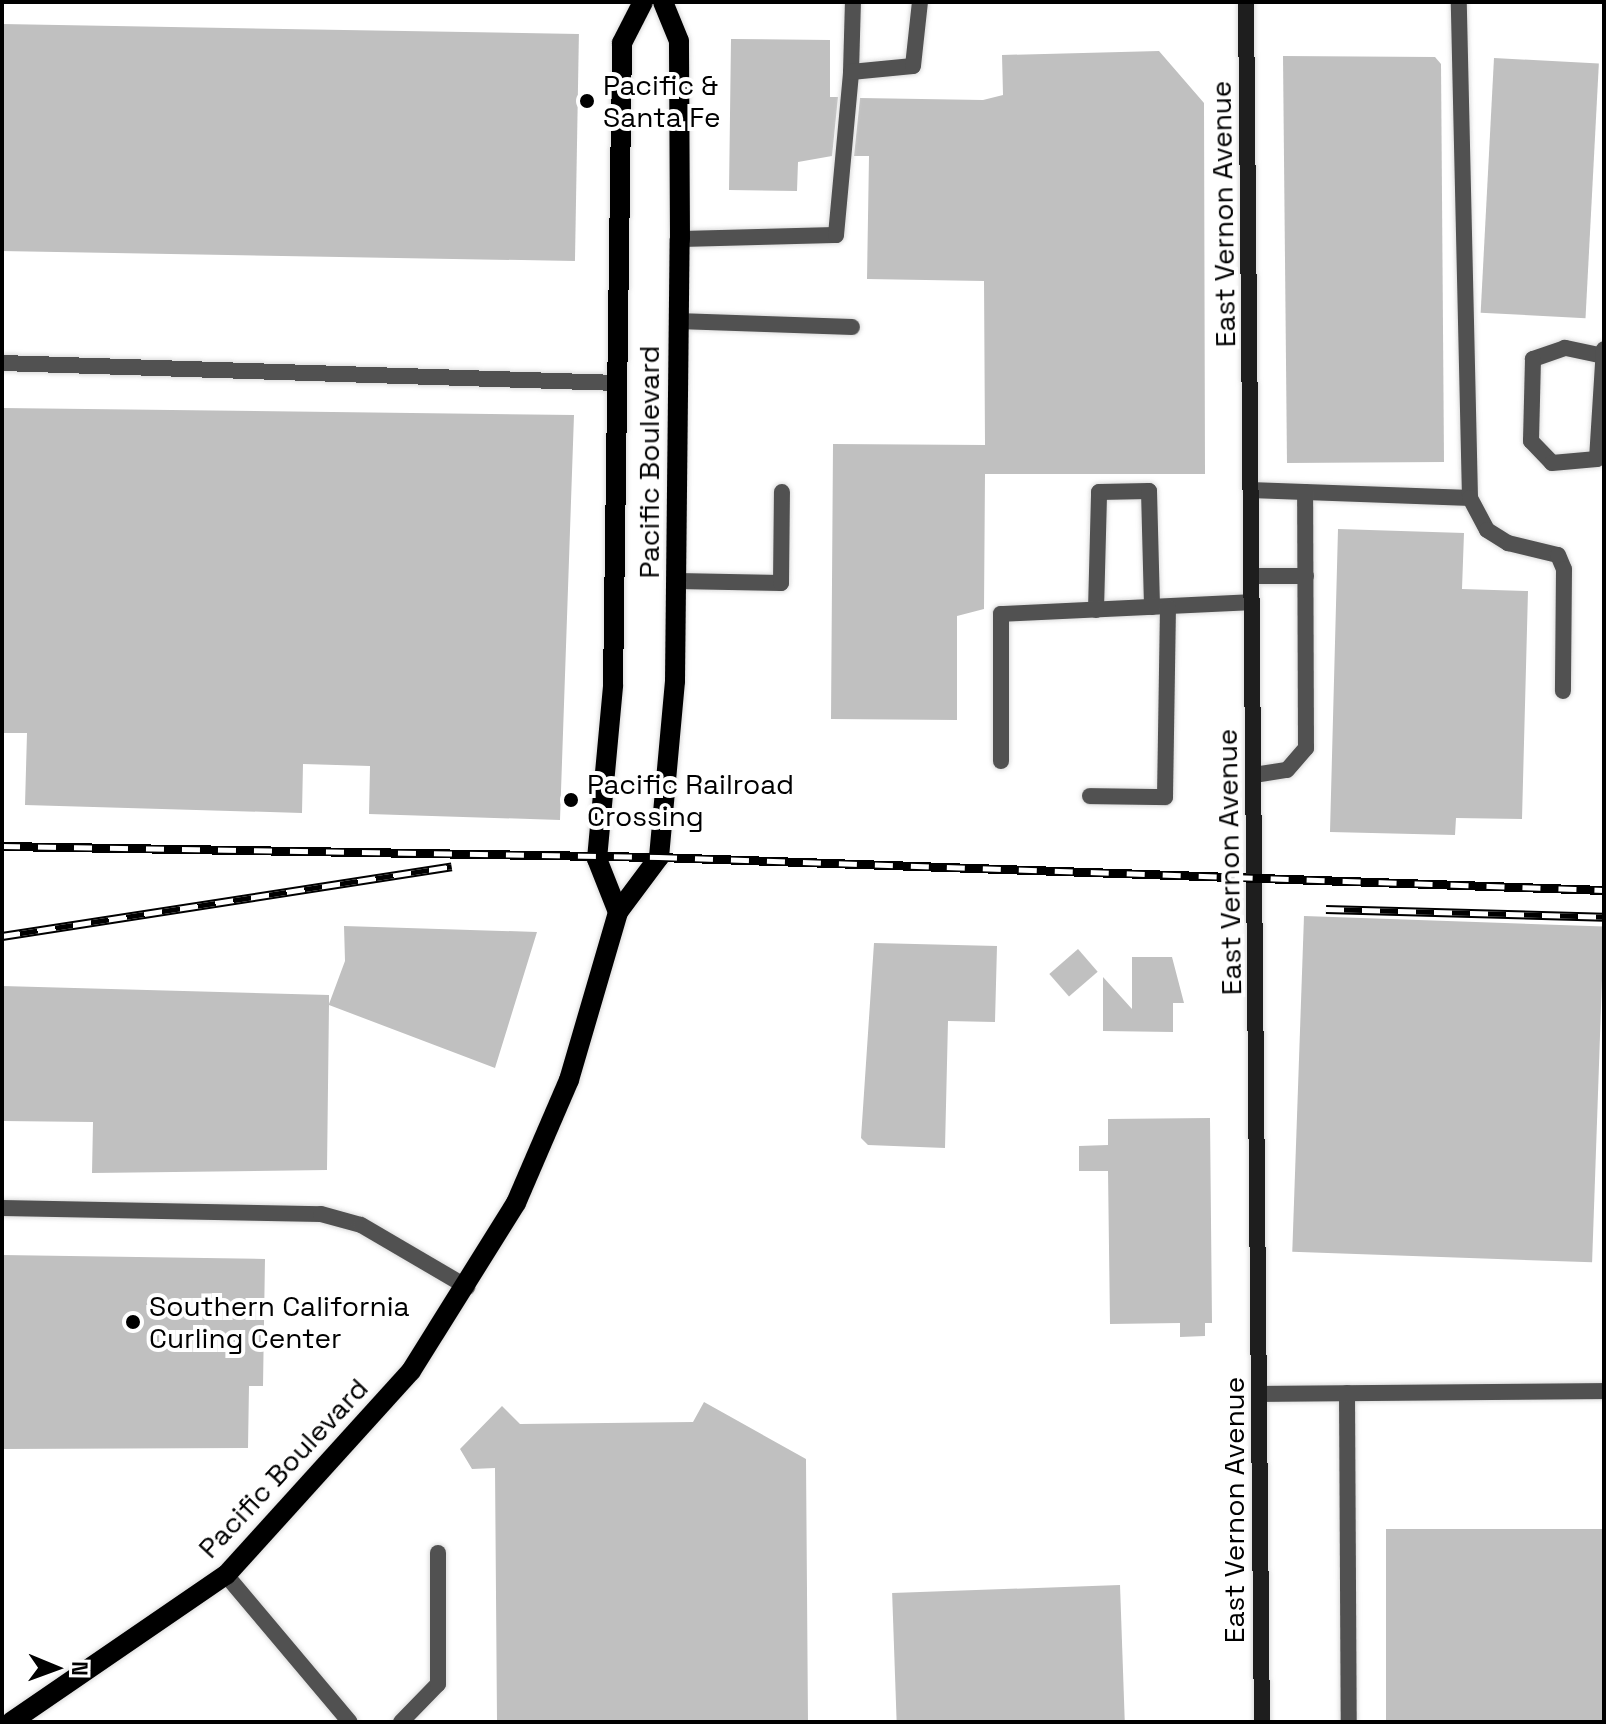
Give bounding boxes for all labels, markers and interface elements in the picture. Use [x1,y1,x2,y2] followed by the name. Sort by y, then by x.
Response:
[603,68,721,134] place label: Pacific & Santa Fe
[1204,80,1242,348] street label: East Vernon Avenue
[578,92,596,110] marker: Pacific & Santa Fe
[632,346,666,578] street label: Pacific Boulevard
[1210,728,1248,996] street label: East Vernon Avenue
[587,767,794,833] place label: Pacific Railroad Crossing
[562,791,580,809] marker: Pacific Railroad Crossing
[149,1289,410,1355] place label: Southern California Curling Center
[124,1313,142,1331] marker: Southern California Curling Center
[191,1371,375,1565] street label: Pacific Boulevard
[1217,1376,1251,1644] street label: East Vernon Avenue
[16,1628,96,1708] north arrow
[66,1661,94,1676] text: N

